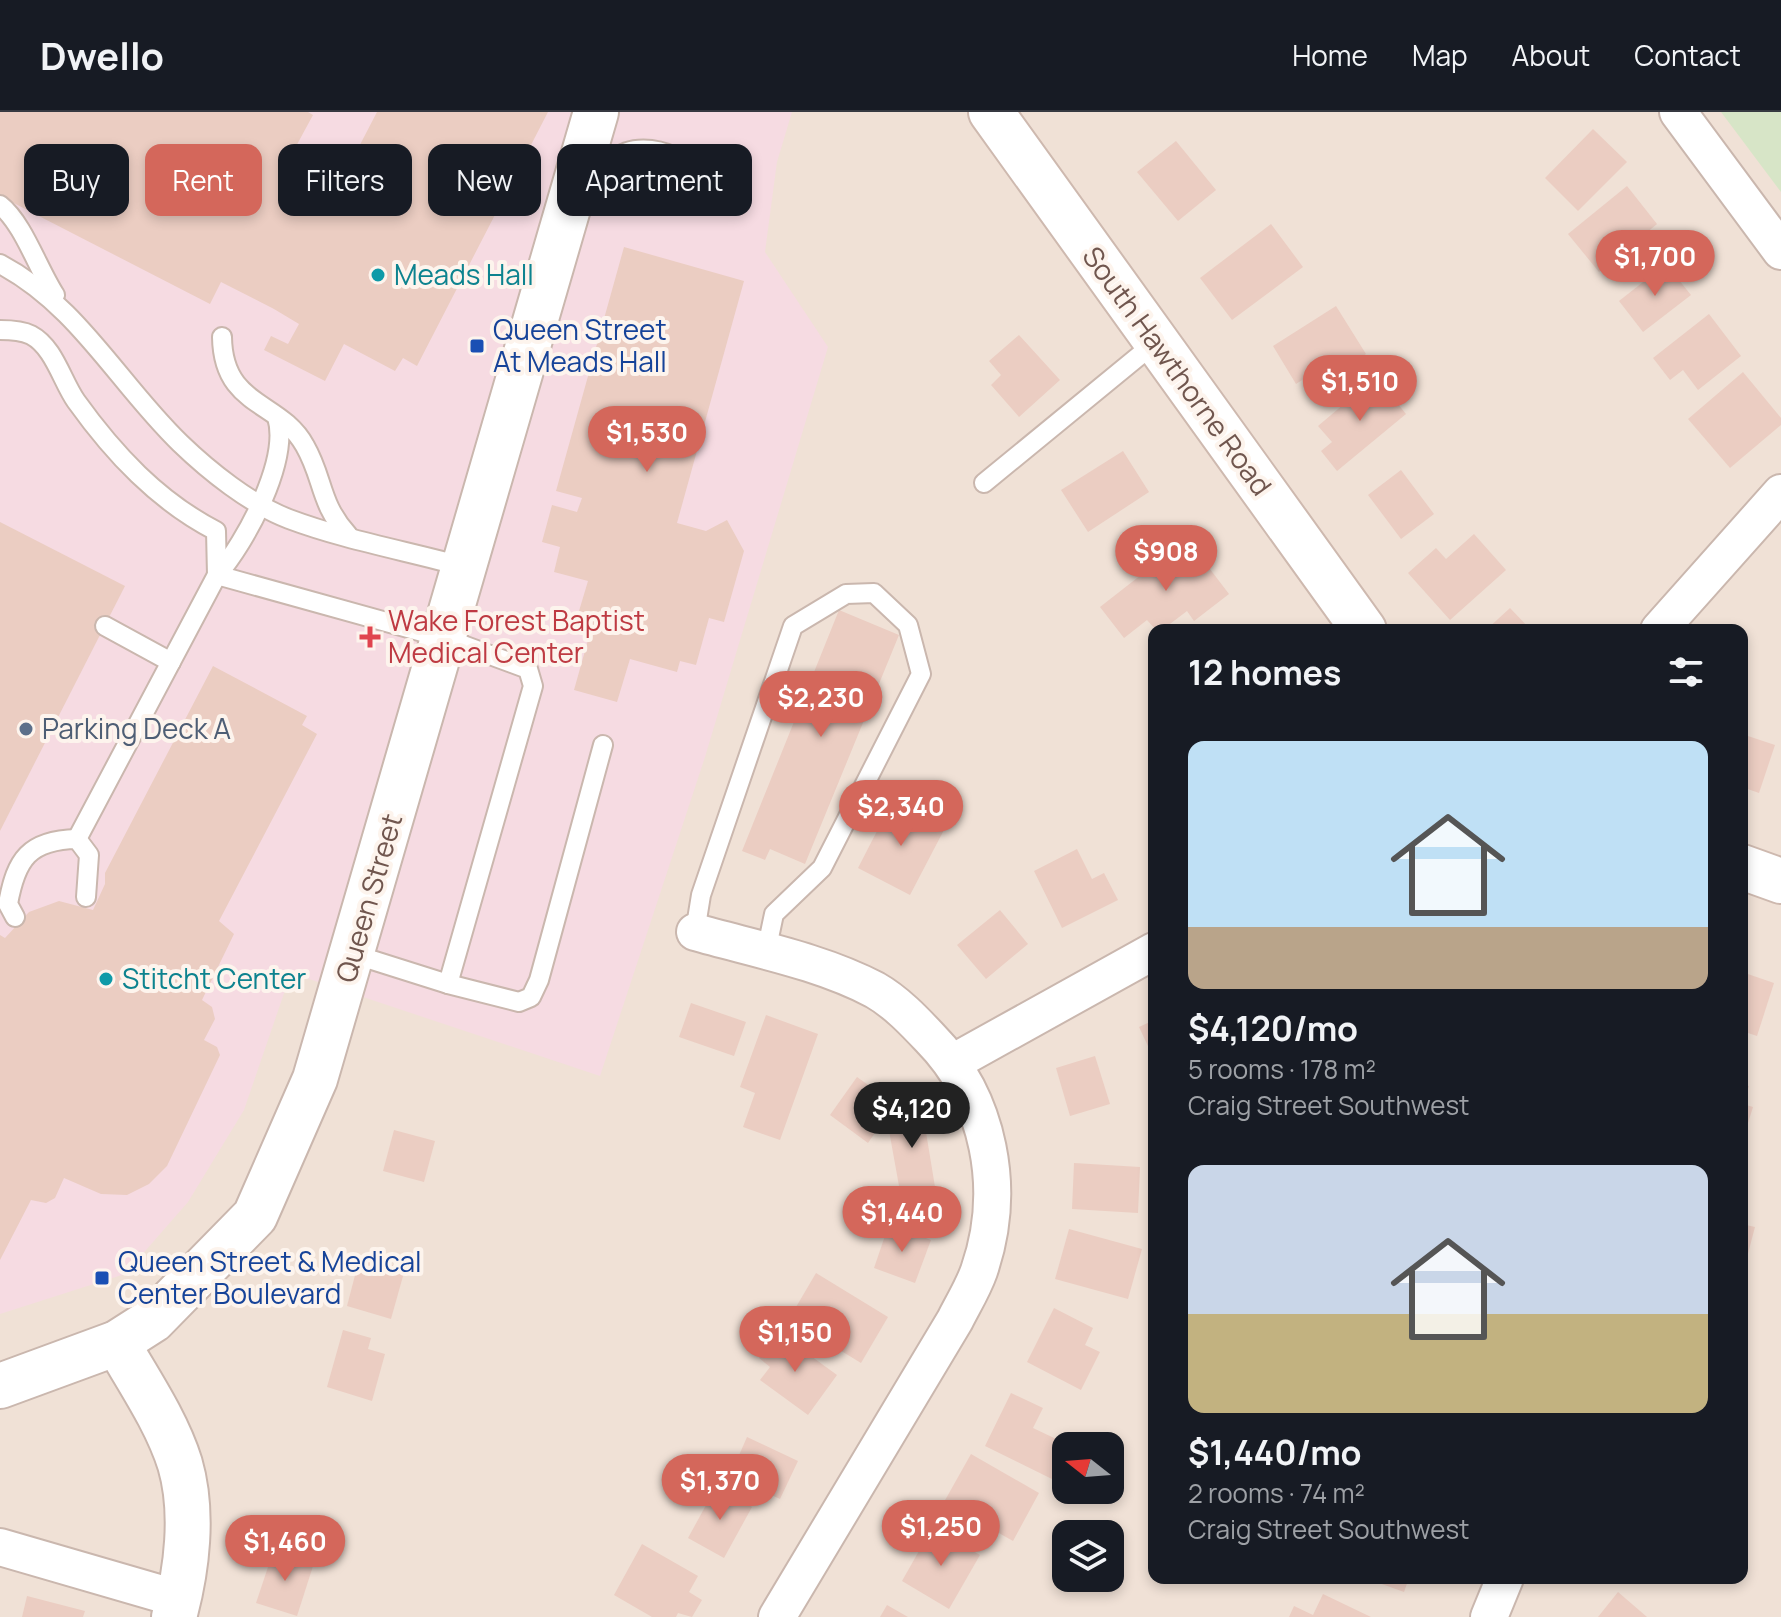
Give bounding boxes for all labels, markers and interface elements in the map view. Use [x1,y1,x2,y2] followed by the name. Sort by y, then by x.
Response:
[40,29,164,81] text: Dwello
[1292,36,1368,74] text: Home
[1412,36,1468,74] text: Map
[1512,36,1590,74] text: About
[1634,36,1741,74] text: Contact
[24,144,129,216] chip: Buy
[145,144,262,216] chip: Rent
[278,144,412,216] chip: Filters
[428,144,541,216] chip: New
[557,144,752,216] chip: Apartment
[1590,230,1720,298] pin: $1,700
[1075,238,1281,502] street label: South Hawthorne Road
[1614,238,1696,274] text: $1,700
[394,255,534,293] place label: Meads Hall
[369,266,387,284] marker: Meads Hall
[493,310,667,380] place label: Queen Street At Meads Hall
[468,337,486,355] marker: Queen Street At Meads Hall
[1295,355,1425,423] pin: $1,510
[1321,363,1399,399] text: $1,510
[582,406,712,474] pin: $1,530
[606,414,688,450] text: $1,530
[1119,525,1213,593] pin: $908
[1133,533,1199,569] text: $908
[388,601,645,671] place label: Wake Forest Baptist Medical Center
[359,626,381,648] marker: Wake Forest Baptist Medical Center
[1188,649,1341,695] text: 12 homes
[1664,650,1708,694] icon: filters
[756,671,886,739] pin: $2,230
[777,679,865,715] text: $2,230
[42,709,231,747] place label: Parking Deck A
[17,720,35,738] marker: Parking Deck A
[836,780,966,848] pin: $2,340
[857,788,945,824] text: $2,340
[1376,793,1520,937] icon: home
[326,809,410,986] street label: Queen Street
[122,959,306,997] place label: Stitcht Center
[97,970,115,988] marker: Stitcht Center
[1188,1005,1358,1051] text: $4,120/mo
[1188,1051,1376,1087] text: 5 rooms · 178 m²
[847,1082,977,1150] pin: $4,120
[1188,1087,1470,1123] text: Craig Street Southwest
[872,1090,952,1126] text: $4,120
[837,1186,967,1254] pin: $1,440
[861,1194,944,1230] text: $1,440
[1376,1217,1520,1361] icon: home
[118,1242,422,1312] place label: Queen Street & Medical Center Boulevard
[93,1269,111,1287] marker: Queen Street & Medical Center Boulevard
[730,1306,860,1374] pin: $1,150
[757,1314,833,1350] text: $1,150
[1188,1429,1362,1475] text: $1,440/mo
[1052,1432,1124,1504] north arrow
[1052,1432,1124,1592] map controls
[655,1454,785,1522] pin: $1,370
[680,1462,760,1498] text: $1,370
[1188,1475,1365,1511] text: 2 rooms · 74 m²
[876,1500,1006,1568] pin: $1,250
[900,1508,982,1544] text: $1,250
[1188,1511,1470,1547] text: Craig Street Southwest
[220,1515,350,1583] pin: $1,460
[1052,1520,1124,1592] button: layers
[243,1523,327,1559] text: $1,460

